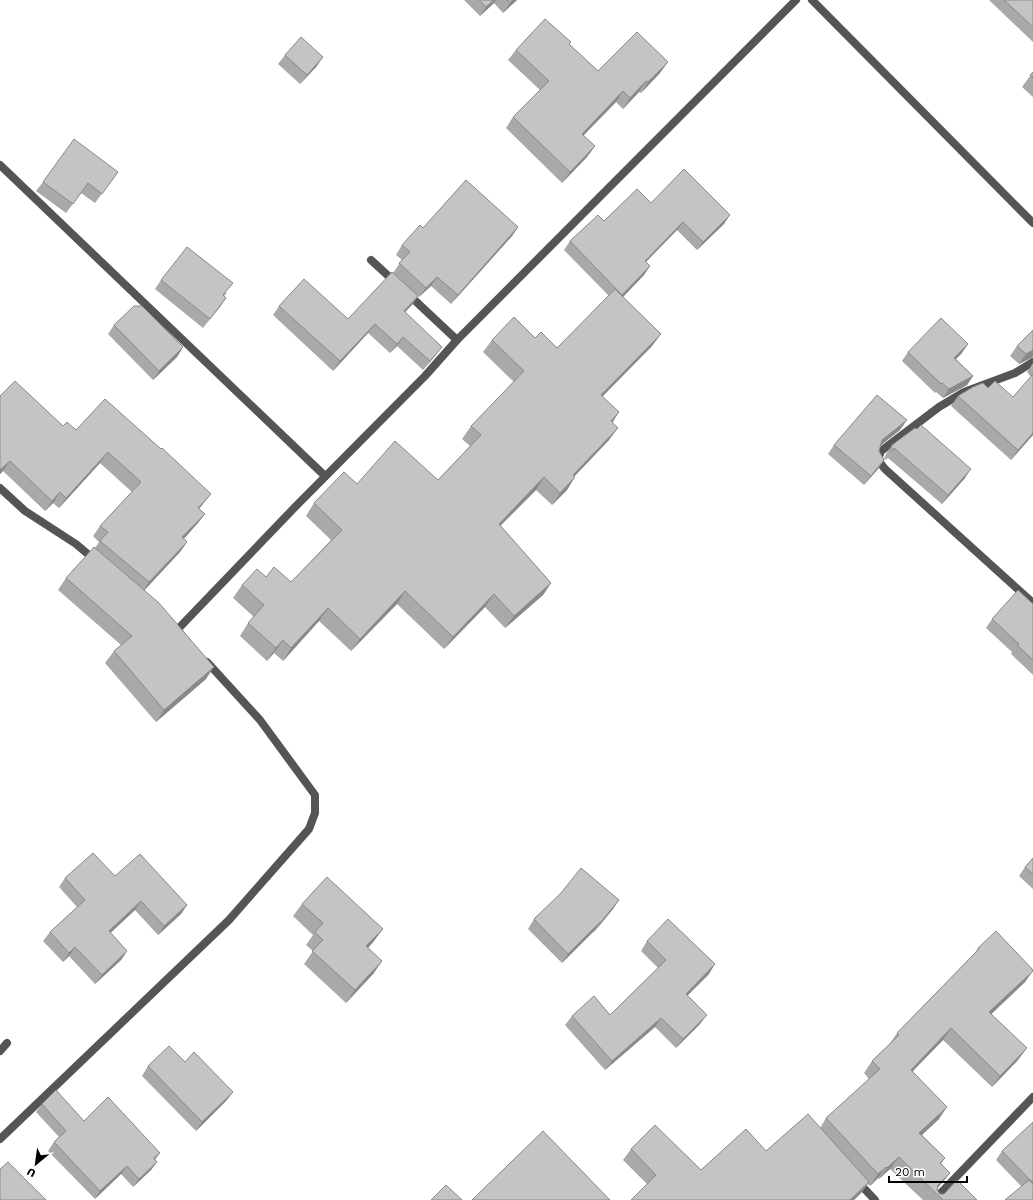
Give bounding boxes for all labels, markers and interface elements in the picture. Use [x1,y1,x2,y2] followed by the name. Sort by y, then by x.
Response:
[16,1144,56,1184] north arrow
[889,1158,967,1184] scale bar
[25,1165,38,1180] text: U
[895,1165,925,1179] text: 20 m

